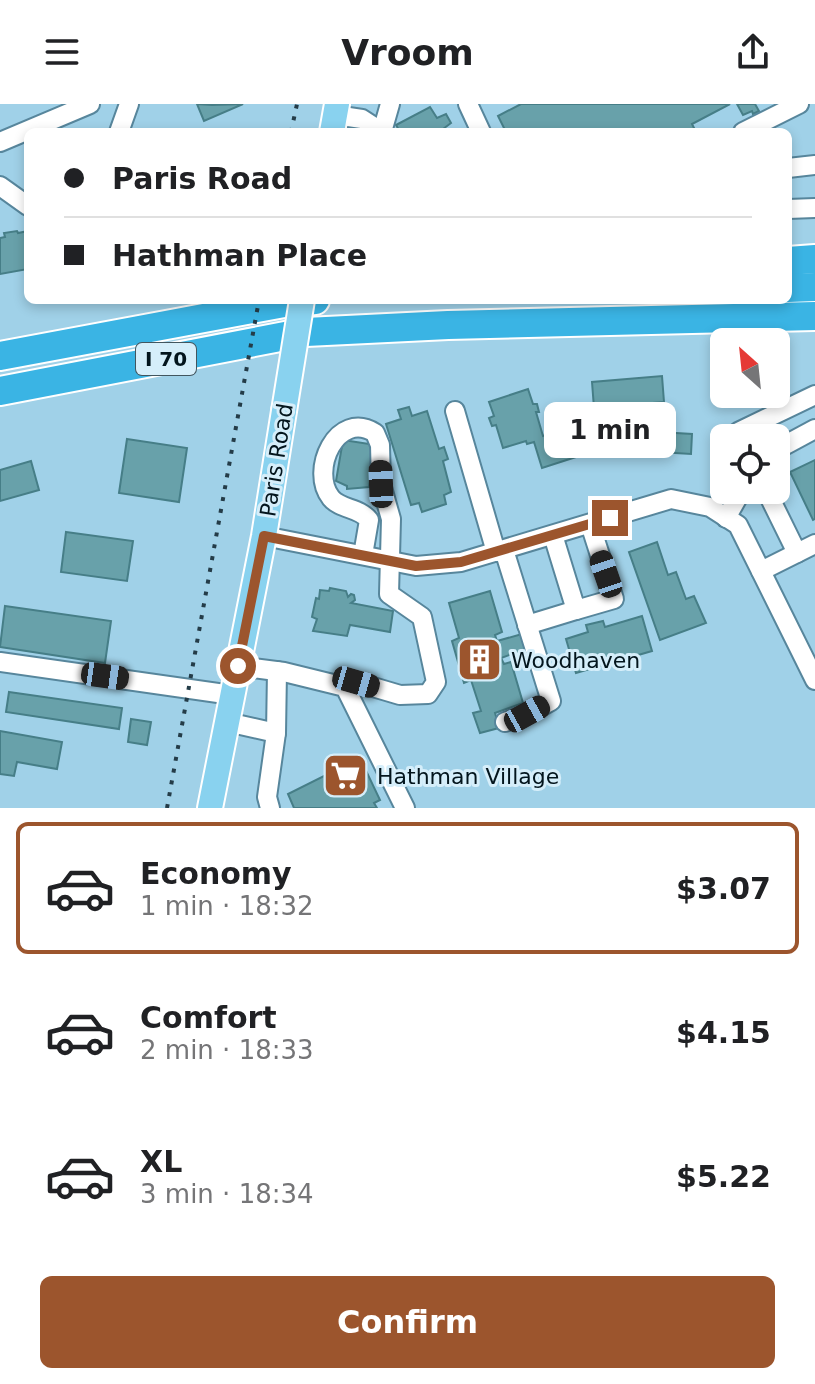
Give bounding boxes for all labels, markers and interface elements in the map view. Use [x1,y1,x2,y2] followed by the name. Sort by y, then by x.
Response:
[40,30,84,74] icon: menu
[731,30,775,74] icon: share
[341,32,474,73] text: Vroom
[112,161,292,196] text: Paris Road
[112,238,367,273] text: Hathman Place
[710,328,790,408] north arrow
[710,328,790,504] map controls
[136,343,196,375] road number: I 70
[255,402,298,519] street label: Paris Road
[544,402,676,458] callout: 1 min
[569,415,651,445] text: 1 min
[710,424,790,504] button: locate
[368,460,394,508] car
[592,500,628,536] route end
[587,547,625,601] car
[456,636,504,684] building icon: Woodhaven
[220,648,256,684] route start
[511,648,640,673] place label: Woodhaven
[80,661,130,691] car
[330,664,382,700] car
[500,692,554,736] car
[322,752,370,800] supermarket icon: Hathman Village
[377,764,559,789] place label: Hathman Village
[44,852,116,924] icon: car
[140,856,292,891] text: Economy
[676,871,771,906] text: $3.07
[140,891,314,921] text: 1 min · 18:32
[44,996,116,1068] icon: car
[140,1000,277,1035] text: Comfort
[676,1015,771,1050] text: $4.15
[140,1035,314,1065] text: 2 min · 18:33
[44,1140,116,1212] icon: car
[140,1144,182,1179] text: XL
[676,1159,771,1194] text: $5.22
[140,1179,314,1209] text: 3 min · 18:34
[40,1276,775,1368] button: Confirm

